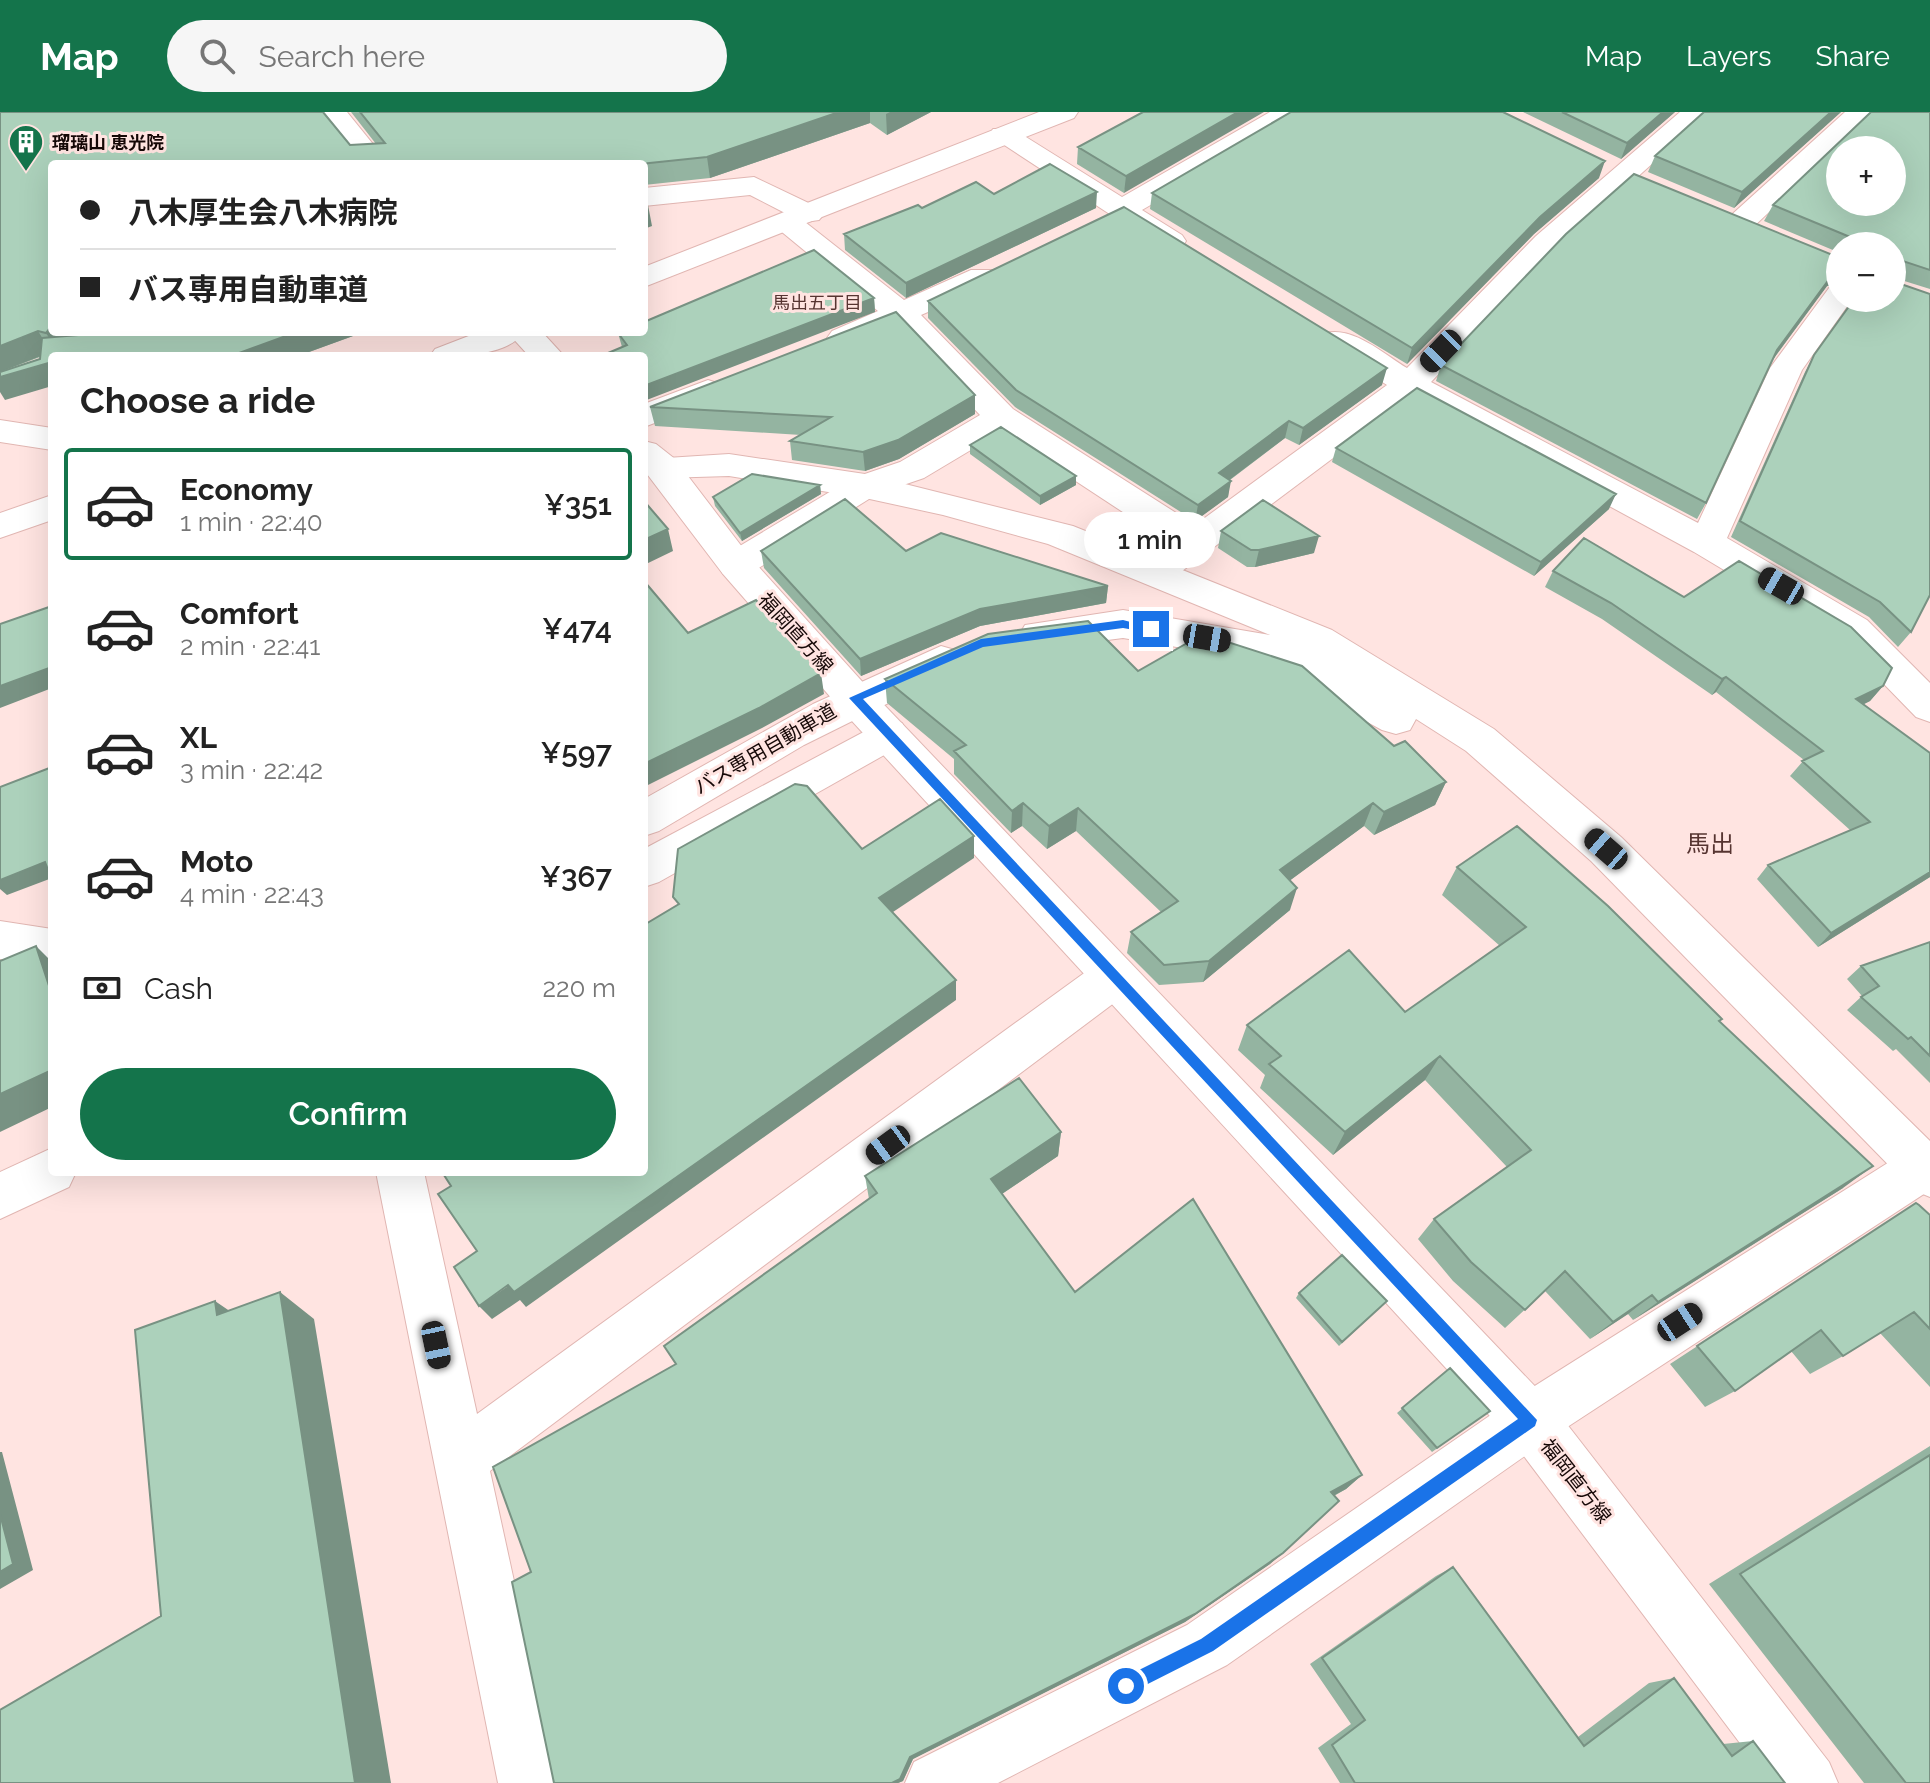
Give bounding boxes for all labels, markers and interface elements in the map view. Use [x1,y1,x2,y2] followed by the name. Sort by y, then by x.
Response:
[167,20,727,92] search box
[40,34,119,79] text: Map
[195,34,239,78] icon: search
[259,39,425,74] text: Search here
[1585,40,1642,73] text: Map
[1686,40,1772,73] text: Layers
[1816,40,1890,73] text: Share
[7,123,45,173] building icon: 瑠璃山 恵光院
[52,132,164,153] place label: 瑠璃山 恵光院
[1826,136,1906,312] map controls
[1826,136,1906,216] button: +
[128,195,398,230] text: 八木厚生会八木病院
[1826,232,1906,312] button: −
[128,272,368,307] text: バス専用自動車道
[772,292,862,313] district label: 馬出五丁目
[1416,325,1466,377] car
[80,379,315,421] text: Choose a ride
[84,468,156,540] icon: car
[180,472,313,507] text: Economy
[544,487,612,522] text: ¥351
[180,507,323,537] text: 1 min · 22:40
[1085,513,1217,569] callout: 1 min
[1118,525,1182,555] text: 1 min
[1754,564,1808,608] car
[754,588,838,678] street label: 福岡直方線
[84,592,156,664] icon: car
[180,596,299,631] text: Comfort
[542,611,612,646] text: ¥474
[1133,611,1169,647] route end
[1181,622,1233,654] car
[180,631,320,661] text: 2 min · 22:41
[690,699,840,799] street label: バス専用自動車道
[84,716,156,788] icon: car
[180,720,217,755] text: XL
[540,735,612,770] text: ¥597
[180,755,323,785] text: 3 min · 22:42
[1580,824,1632,874] car
[1686,829,1734,858] district label: 馬出
[84,840,156,912] icon: car
[180,844,253,879] text: Moto
[540,859,612,894] text: ¥367
[180,879,324,909] text: 4 min · 22:43
[80,966,124,1010] icon: cash
[144,971,213,1006] text: Cash
[542,973,616,1003] text: 220 m
[80,1068,616,1160] button: Confirm
[862,1121,914,1169] car
[1653,1299,1707,1345] car
[419,1319,453,1371] car
[1536,1434,1616,1528] street label: 福岡直方線
[1108,1668,1144,1704] route start

